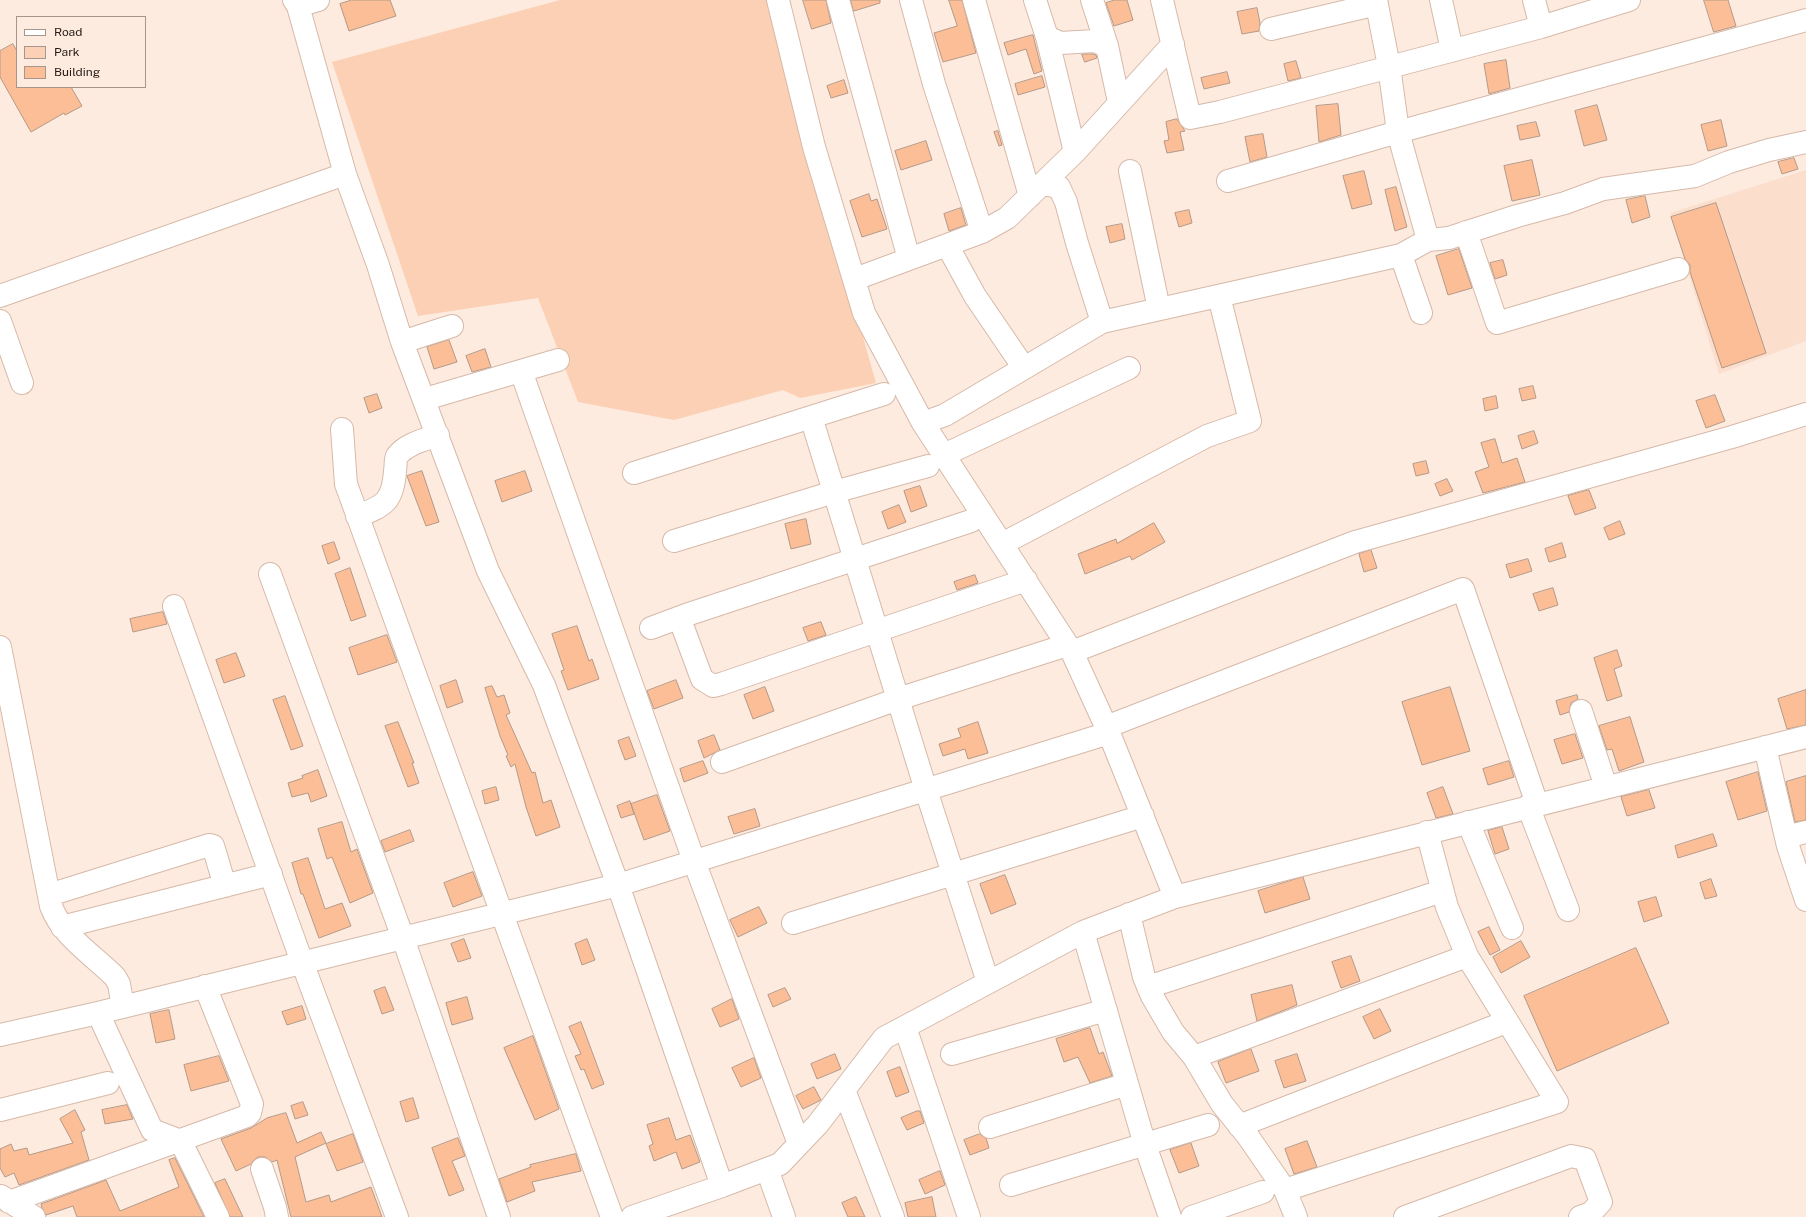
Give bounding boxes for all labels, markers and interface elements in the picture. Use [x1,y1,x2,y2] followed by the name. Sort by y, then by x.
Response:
[16,16,146,88] legend
[54,25,82,39] text: Road
[54,45,80,59] text: Park
[54,65,100,79] text: Building

